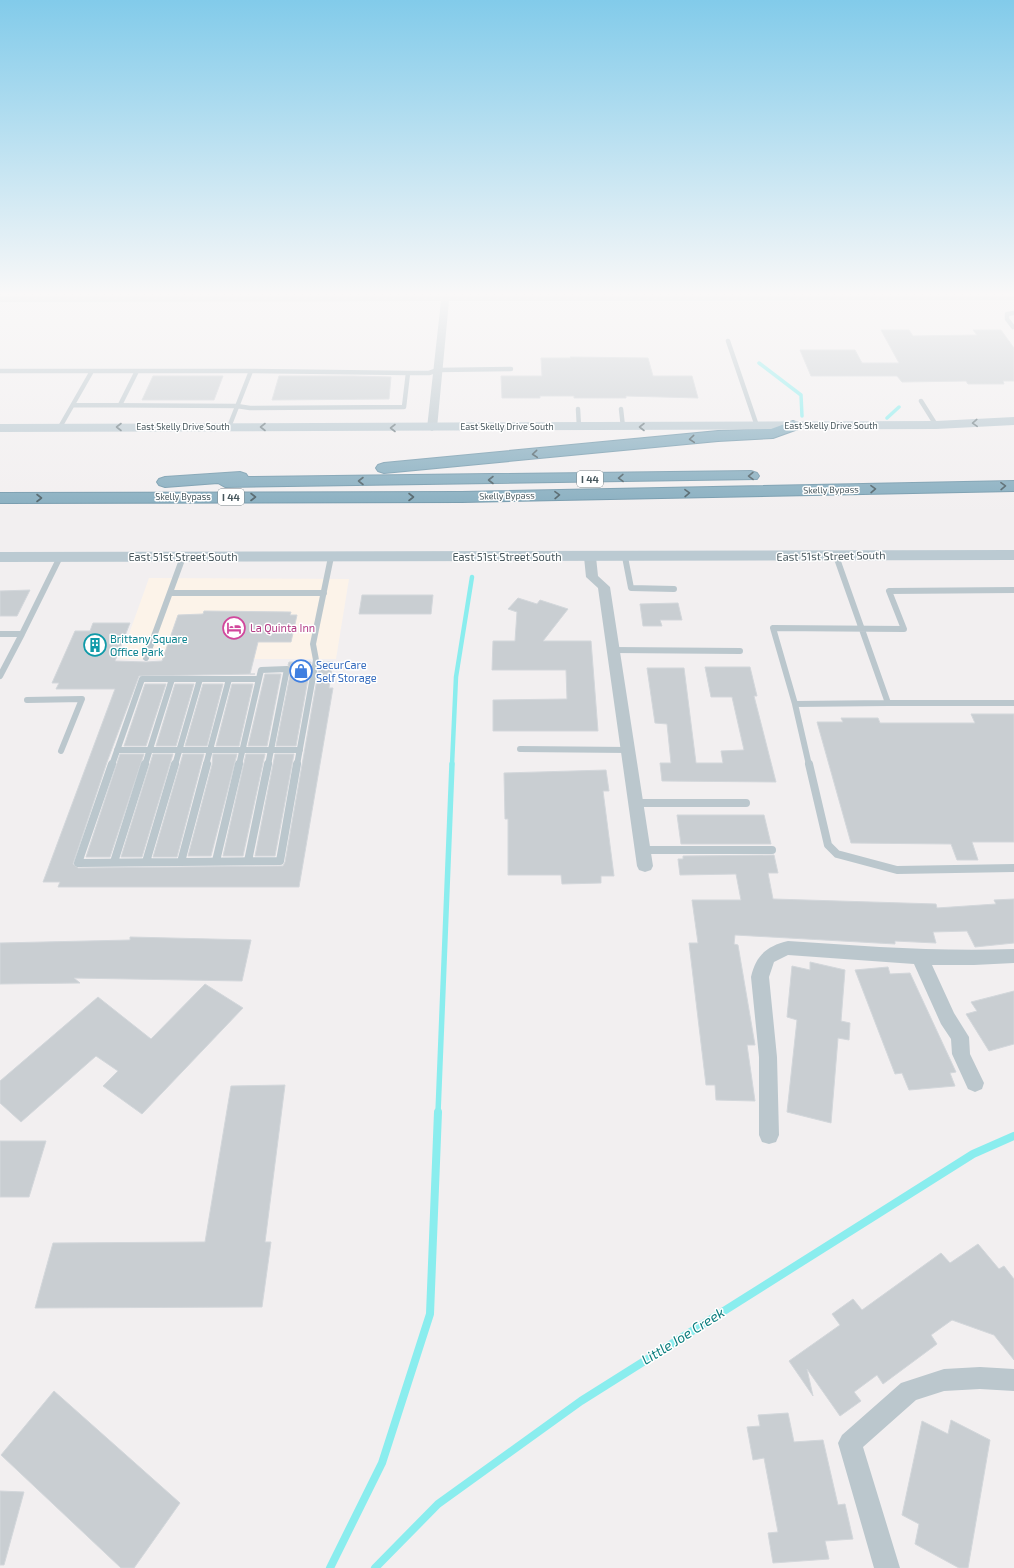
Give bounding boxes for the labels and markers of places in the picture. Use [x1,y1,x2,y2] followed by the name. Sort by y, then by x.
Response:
[221,615,247,641] hotel icon: La Quinta Inn
[250,621,315,635] place label: La Quinta Inn
[82,632,108,658] building icon: Brittany Square Office Park
[110,632,188,658] place label: Brittany Square Office Park
[288,658,314,684] shop icon: SecurCare Self Storage
[316,658,377,684] place label: SecurCare Self Storage

